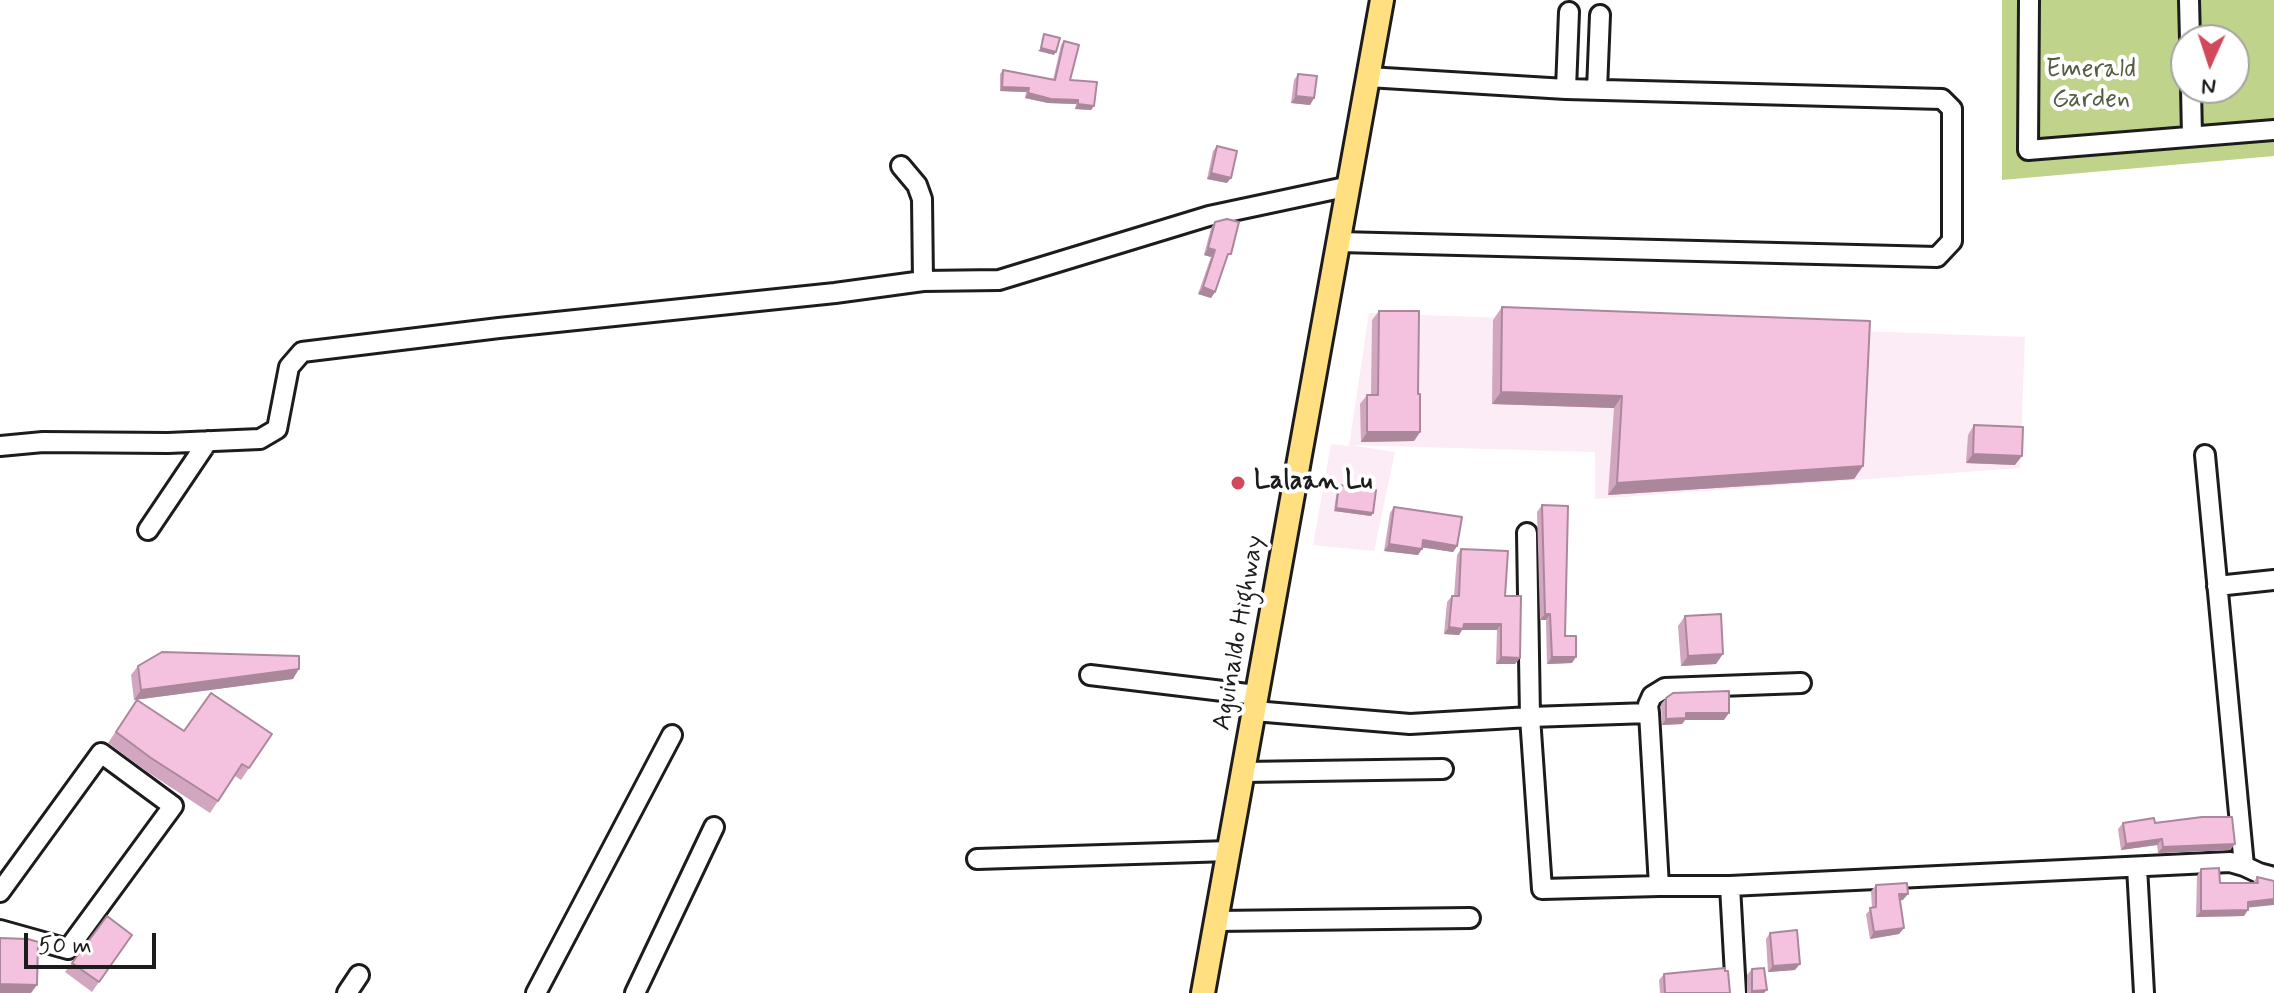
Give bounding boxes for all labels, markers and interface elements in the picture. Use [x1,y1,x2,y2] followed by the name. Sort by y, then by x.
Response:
[2170,24,2250,104] north arrow
[2046,55,2136,116] park label: Emerald Garden
[2201,72,2217,100] text: N
[1254,467,1372,499] place label: Lalaan Lu
[1229,474,1247,492] marker: Lalaan Lu
[1207,533,1273,733] street label: Aguinaldo Highway
[28,917,160,967] scale bar
[38,931,92,962] text: 50 m

